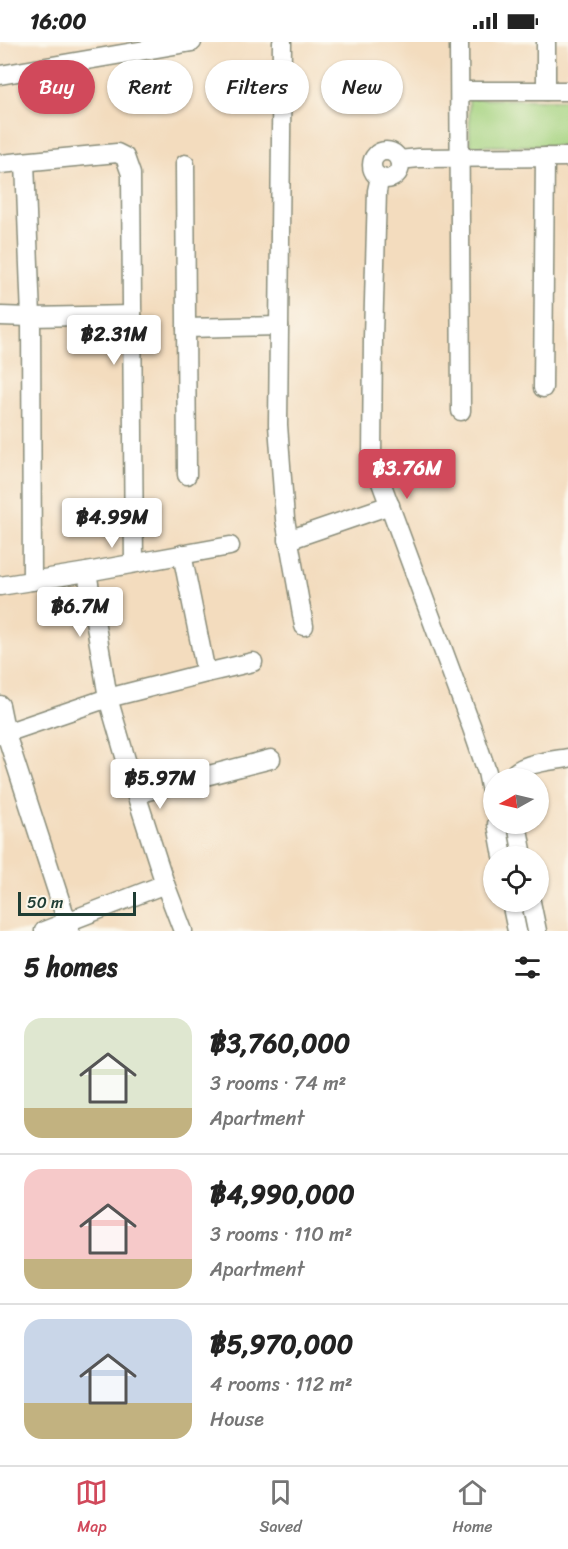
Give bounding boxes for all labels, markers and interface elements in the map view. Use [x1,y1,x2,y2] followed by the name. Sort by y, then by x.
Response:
[30,2,86,41] text: 16:00
[18,60,95,114] chip: Buy
[107,60,193,114] chip: Rent
[205,60,309,114] chip: Filters
[321,60,403,114] chip: New
[65,315,163,366] pin: ฿2.31M
[81,317,147,352] text: ฿2.31M
[358,449,456,500] pin: ฿3.76M
[373,451,441,486] text: ฿3.76M
[63,498,161,549] pin: ฿4.99M
[76,500,148,535] text: ฿4.99M
[38,587,122,638] pin: ฿6.7M
[51,589,109,624] text: ฿6.7M
[111,759,209,810] pin: ฿5.97M
[124,761,196,796] text: ฿5.97M
[483,768,549,834] north arrow
[483,768,549,912] map controls
[483,846,549,912] button: locate
[27,888,63,917] text: 50 m
[18,889,136,917] scale bar
[24,944,117,990] text: 5 homes
[511,951,544,984] icon: filters
[210,1020,350,1066] text: ฿3,760,000
[72,1042,144,1114] icon: home
[210,1066,346,1101] text: 3 rooms · 74 m²
[210,1101,304,1136] text: Apartment
[210,1171,355,1217] text: ฿4,990,000
[72,1193,144,1265] icon: home
[210,1217,352,1252] text: 3 rooms · 110 m²
[210,1252,304,1287] text: Apartment
[210,1321,353,1367] text: ฿5,970,000
[72,1343,144,1415] icon: home
[210,1367,353,1402] text: 4 rooms · 112 m²
[210,1402,264,1437] text: House
[75,1476,108,1541] tab: Map
[259,1476,302,1541] tab: Saved
[453,1476,493,1541] tab: Home

